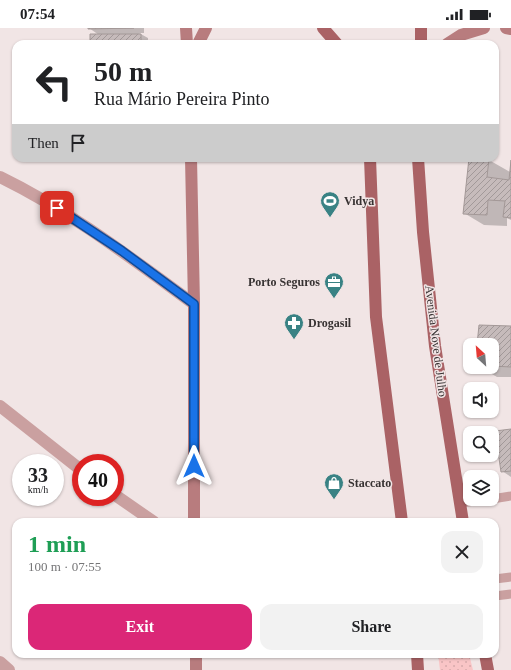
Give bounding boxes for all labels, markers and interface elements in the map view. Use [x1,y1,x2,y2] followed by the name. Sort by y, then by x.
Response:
[20,6,55,22] text: 07:54
[28,56,80,108] icon: left
[94,56,152,87] text: 50 m
[94,89,269,109] text: Rua Mário Pereira Pinto
[67,132,89,154] icon: arrive
[28,135,59,151] text: Then
[319,190,341,218] sports icon: Vidya
[40,191,74,225] pin
[344,194,374,208] place label: Vidya
[46,197,68,219] icon: arrive
[323,271,345,299] office icon: Porto Seguros
[248,275,320,289] place label: Porto Seguros
[422,285,450,397] street label: Avenida Nove de Julho
[283,312,305,340] pharmacy icon: Drogasil
[308,316,352,330] place label: Drogasil
[463,338,499,374] north arrow
[463,338,499,506] map controls
[463,382,499,418] button: sound
[463,426,499,462] button: search
[173,445,215,487] position arrow
[72,454,124,506] speed limit sign: 40
[28,464,48,486] text: 33
[463,470,499,506] button: layers
[323,472,345,500] shop icon: Staccato
[348,476,391,490] place label: Staccato
[28,484,48,495] text: km/h
[28,531,86,557] text: 1 min
[441,531,483,573] button: close
[28,559,101,574] text: 100 m · 07:55
[28,604,252,650] button: Exit
[260,604,483,650] button: Share

